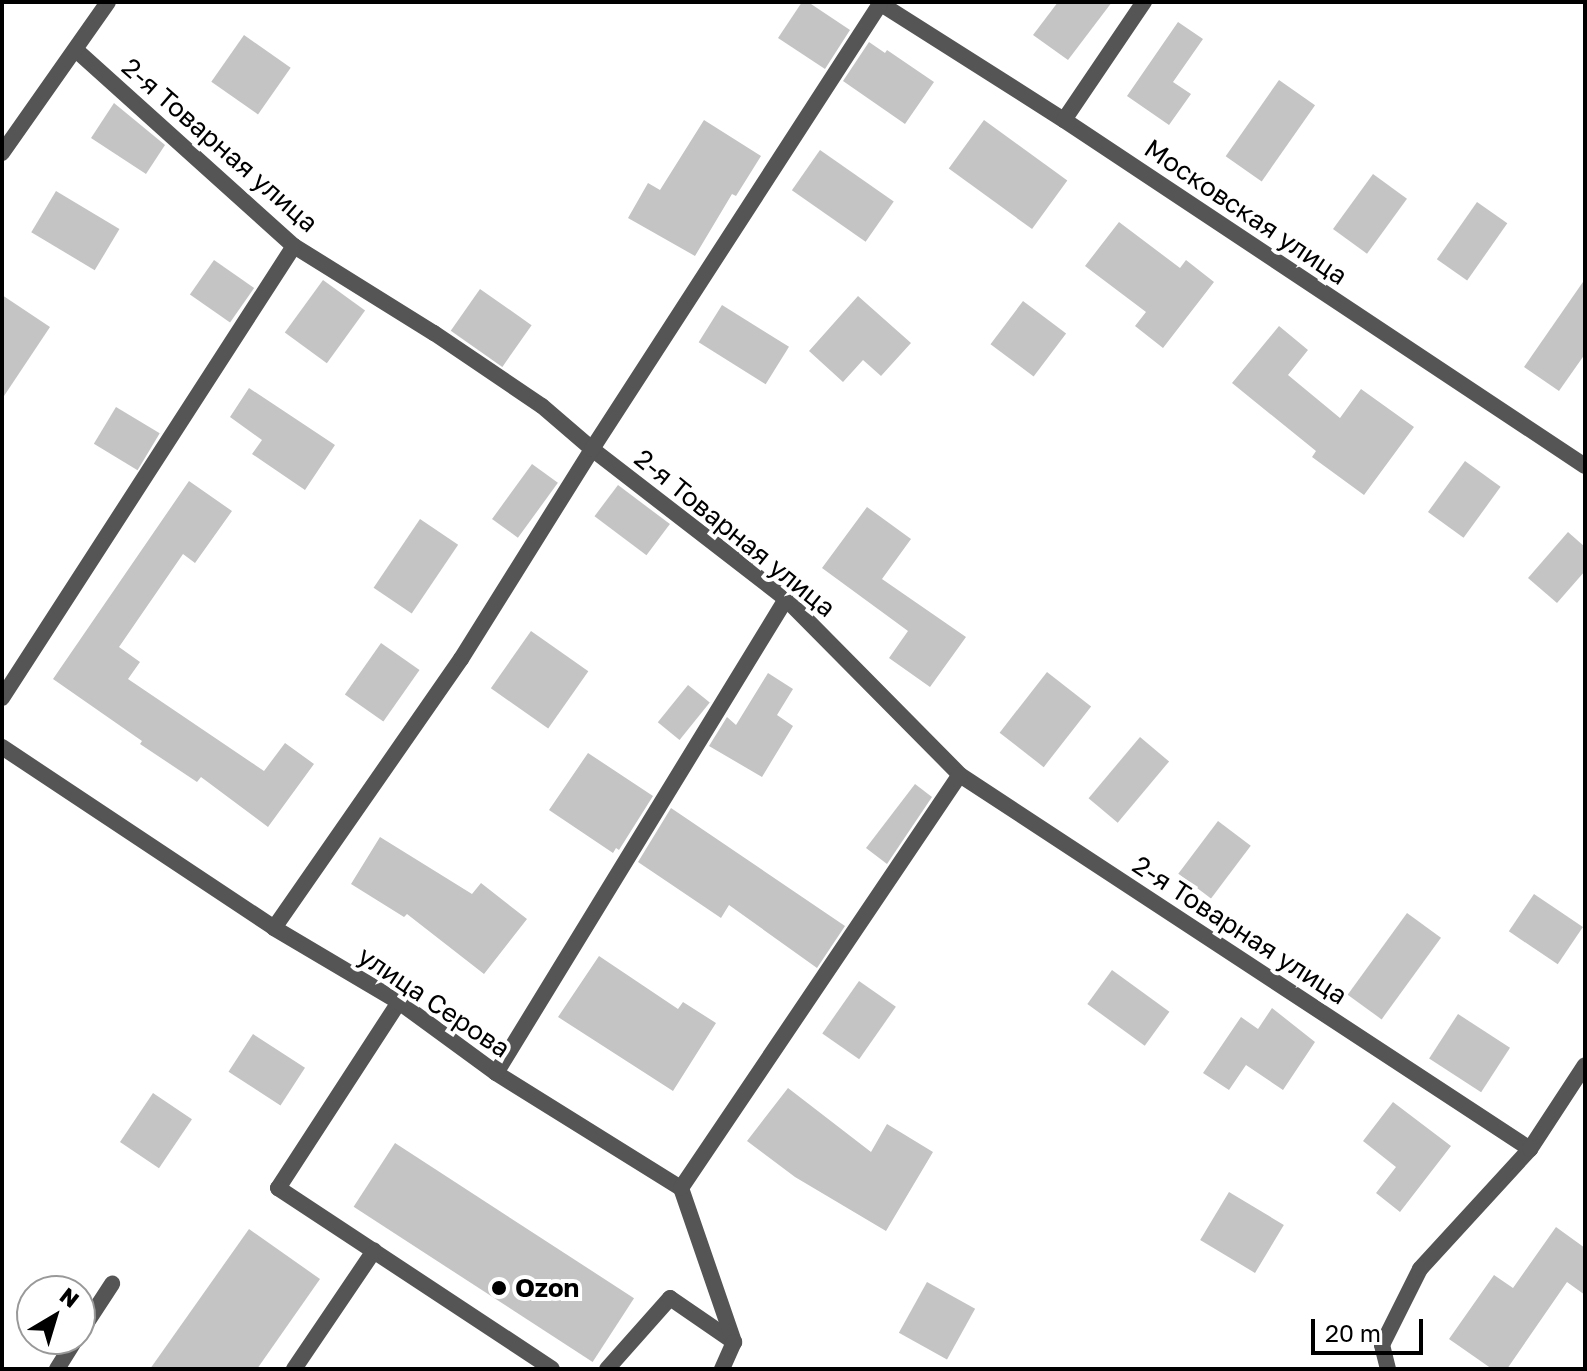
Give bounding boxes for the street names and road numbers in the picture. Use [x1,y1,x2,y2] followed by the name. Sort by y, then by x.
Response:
[116,52,324,238] street label: 2-я Товарная улица
[1139,133,1353,291] street label: Московская улица
[628,443,842,623] street label: 2-я Товарная улица
[1127,849,1353,1011] street label: 2-я Товарная улица
[352,940,516,1064] street label: улица Серова

